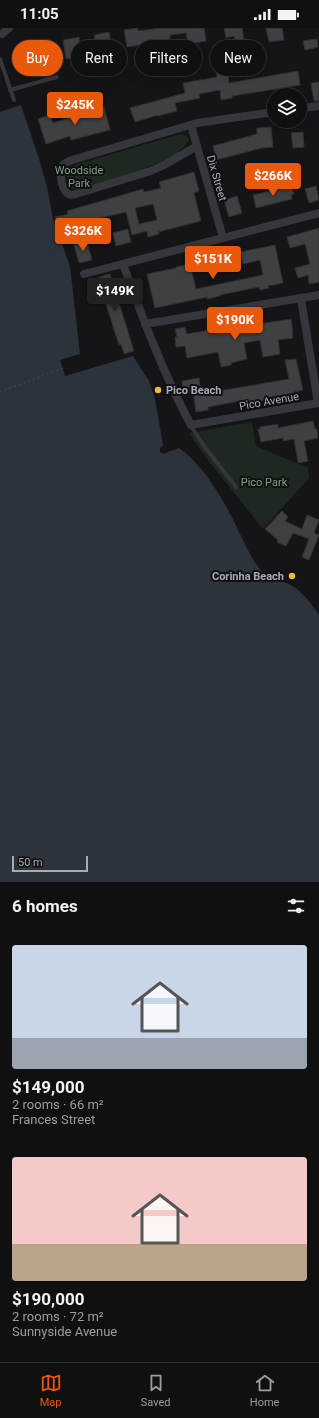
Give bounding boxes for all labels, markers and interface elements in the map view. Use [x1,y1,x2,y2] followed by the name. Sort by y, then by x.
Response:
[20,5,59,23] text: 11:05
[12,40,63,76] chip: Buy
[71,40,127,76] chip: Rent
[135,40,202,76] chip: Filters
[210,40,266,76] chip: New
[267,88,307,128] map controls
[267,88,307,128] button: layers
[47,92,103,126] pin: $245K
[56,97,94,112] text: $245K
[204,154,229,203] street label: Dix Street
[245,163,301,197] pin: $266K
[55,164,104,190] park label: Woodside Park
[254,168,292,183] text: $266K
[55,218,111,252] pin: $326K
[64,223,102,238] text: $326K
[185,246,241,280] pin: $151K
[194,251,232,266] text: $151K
[87,278,143,312] pin: $149K
[96,283,134,298] text: $149K
[207,307,263,341] pin: $190K
[216,312,254,327] text: $190K
[166,384,221,397] place label: Pico Beach
[153,385,163,395] marker: Pico Beach
[238,390,300,413] street label: Pico Avenue
[241,476,288,489] park label: Pico Park
[212,570,284,583] place label: Corinha Beach
[287,571,297,581] marker: Corinha Beach
[12,854,88,873] scale bar
[18,856,43,869] text: 50 m
[285,895,307,917] icon: filters
[12,896,78,916] text: 6 homes
[124,971,196,1043] icon: home
[12,1077,84,1097] text: $149,000
[12,1097,104,1112] text: 2 rooms · 66 m²
[12,1112,95,1127] text: Frances Street
[124,1183,196,1255] icon: home
[12,1289,84,1309] text: $190,000
[12,1309,104,1324] text: 2 rooms · 72 m²
[12,1324,117,1339] text: Sunnyside Avenue
[40,1372,62,1409] tab: Map
[141,1372,171,1409] tab: Saved
[250,1372,279,1409] tab: Home

